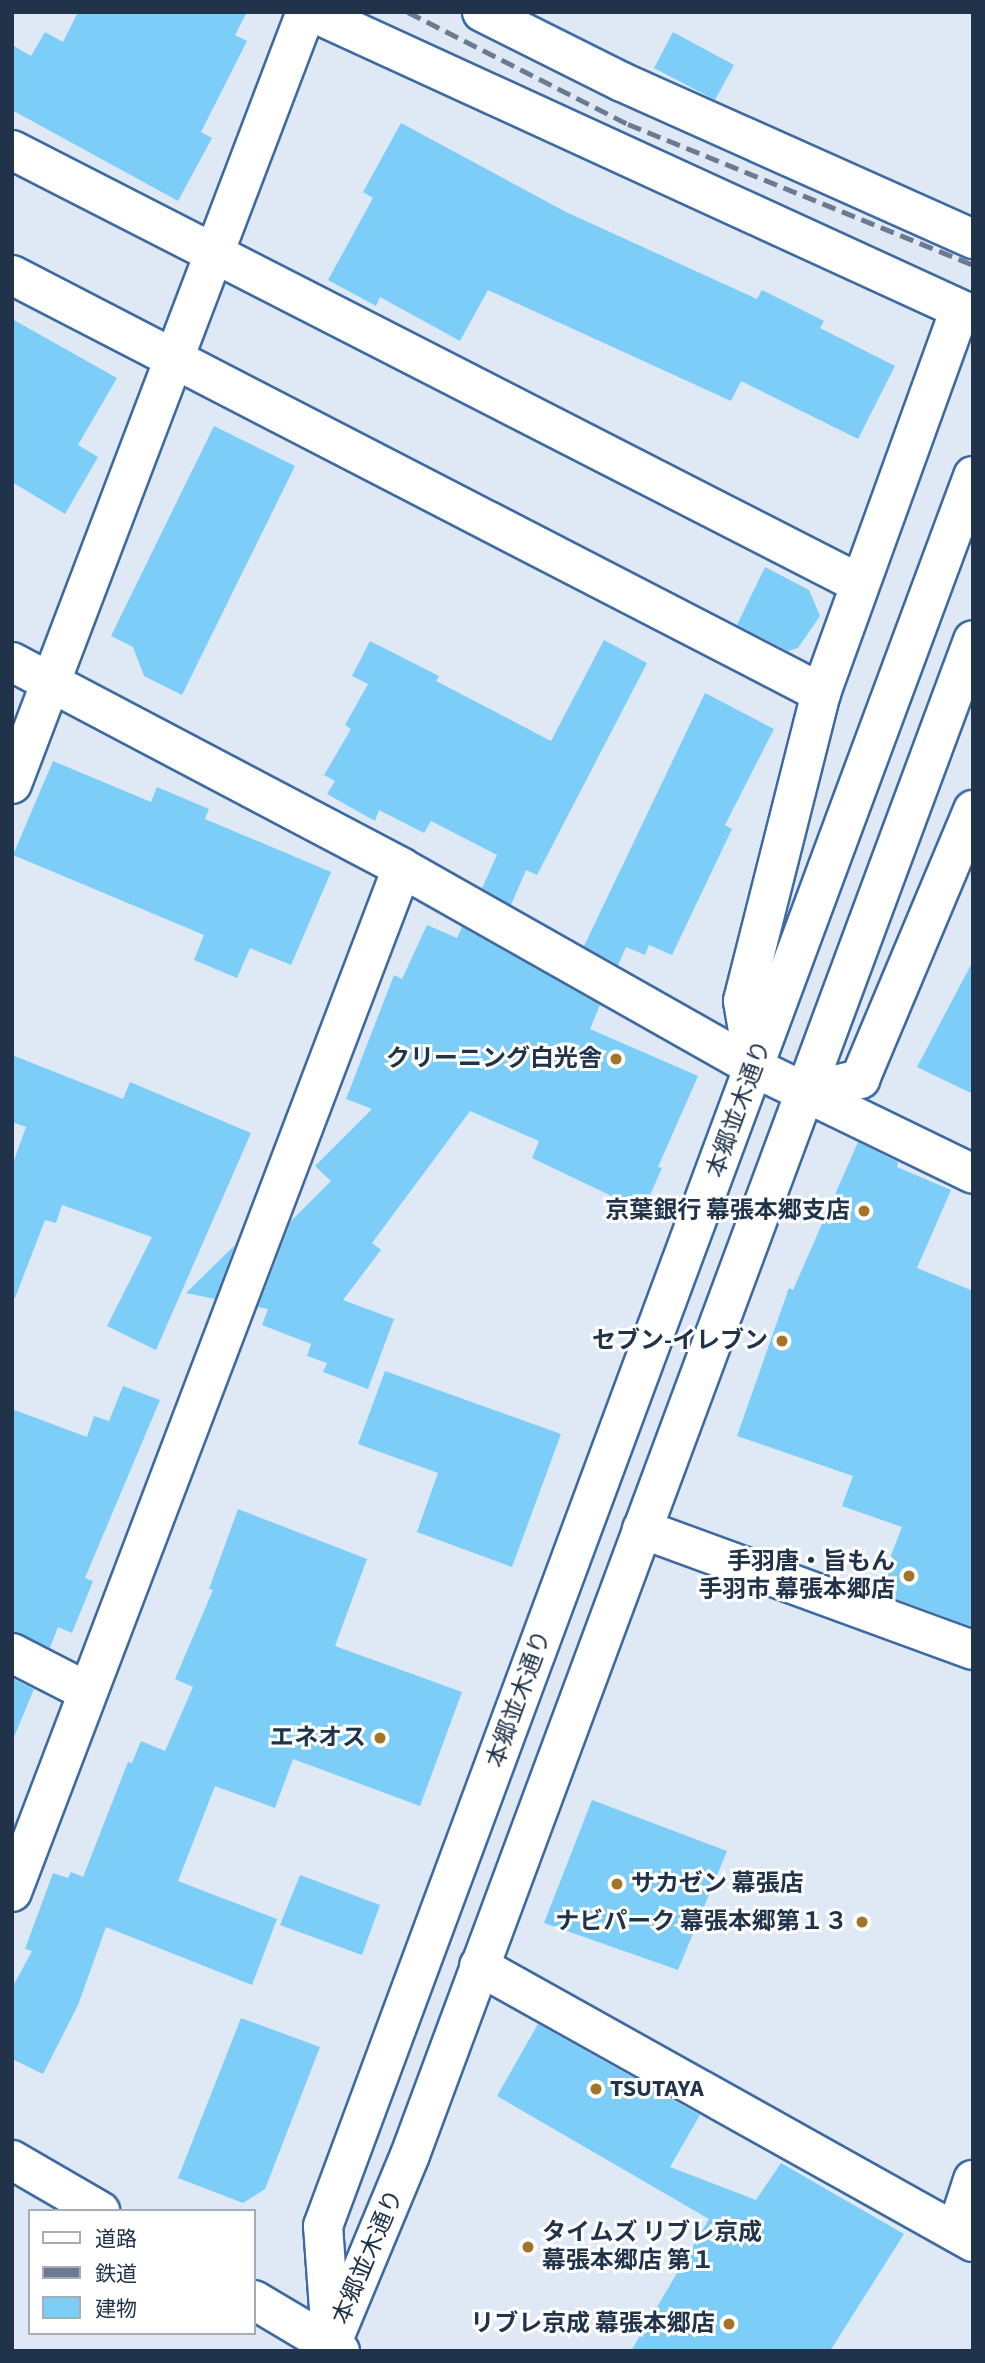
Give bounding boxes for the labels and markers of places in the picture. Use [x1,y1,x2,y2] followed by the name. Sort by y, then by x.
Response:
[386,1045,602,1073] place label: クリーニング白光舎
[608,1051,624,1067] marker: クリーニング白光舎
[605,1197,850,1225] place label: 京葉銀行 幕張本郷支店
[856,1203,872,1219] marker: 京葉銀行 幕張本郷支店
[592,1327,768,1355] place label: セブン-イレブン
[774,1333,790,1349] marker: セブン-イレブン
[698,1548,895,1604] place label: 手羽唐・旨もん 手羽市 幕張本郷店
[901,1568,917,1584] marker: 手羽唐・旨もん 手羽市 幕張本郷店
[270,1724,366,1752] place label: エネオス
[372,1730,388,1746] marker: エネオス
[631,1870,804,1898] place label: サカゼン 幕張店
[609,1876,625,1892] marker: サカゼン 幕張店
[555,1908,848,1936] place label: ナビパーク 幕張本郷第１３
[854,1914,870,1930] marker: ナビパーク 幕張本郷第１３
[610,2075,704,2103] place label: TSUTAYA
[588,2081,604,2097] marker: TSUTAYA
[542,2219,763,2275] place label: タイムズ リブレ京成 幕張本郷店 第１
[520,2239,536,2255] marker: タイムズ リブレ京成 幕張本郷店 第１
[470,2310,715,2338] place label: リブレ京成 幕張本郷店
[721,2316,737,2332] marker: リブレ京成 幕張本郷店

